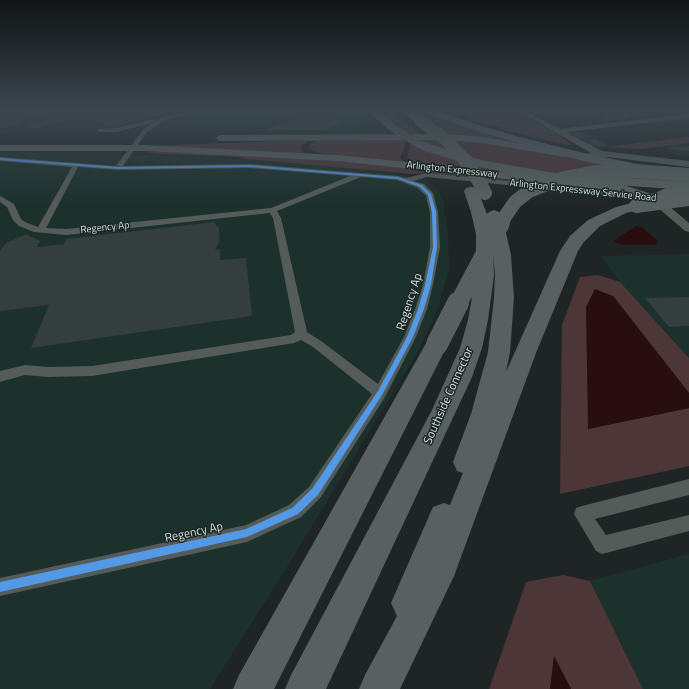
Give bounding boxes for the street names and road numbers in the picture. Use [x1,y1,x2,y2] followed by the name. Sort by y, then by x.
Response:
[406,159,498,181] street label: Arlington Expressway
[509,177,657,205] street label: Arlington Expressway Service Road
[80,219,130,237] street label: Regency Ap
[394,272,426,332] street label: Regency Ap
[421,345,477,447] street label: Southside Connector
[164,520,224,546] street label: Regency Ap

